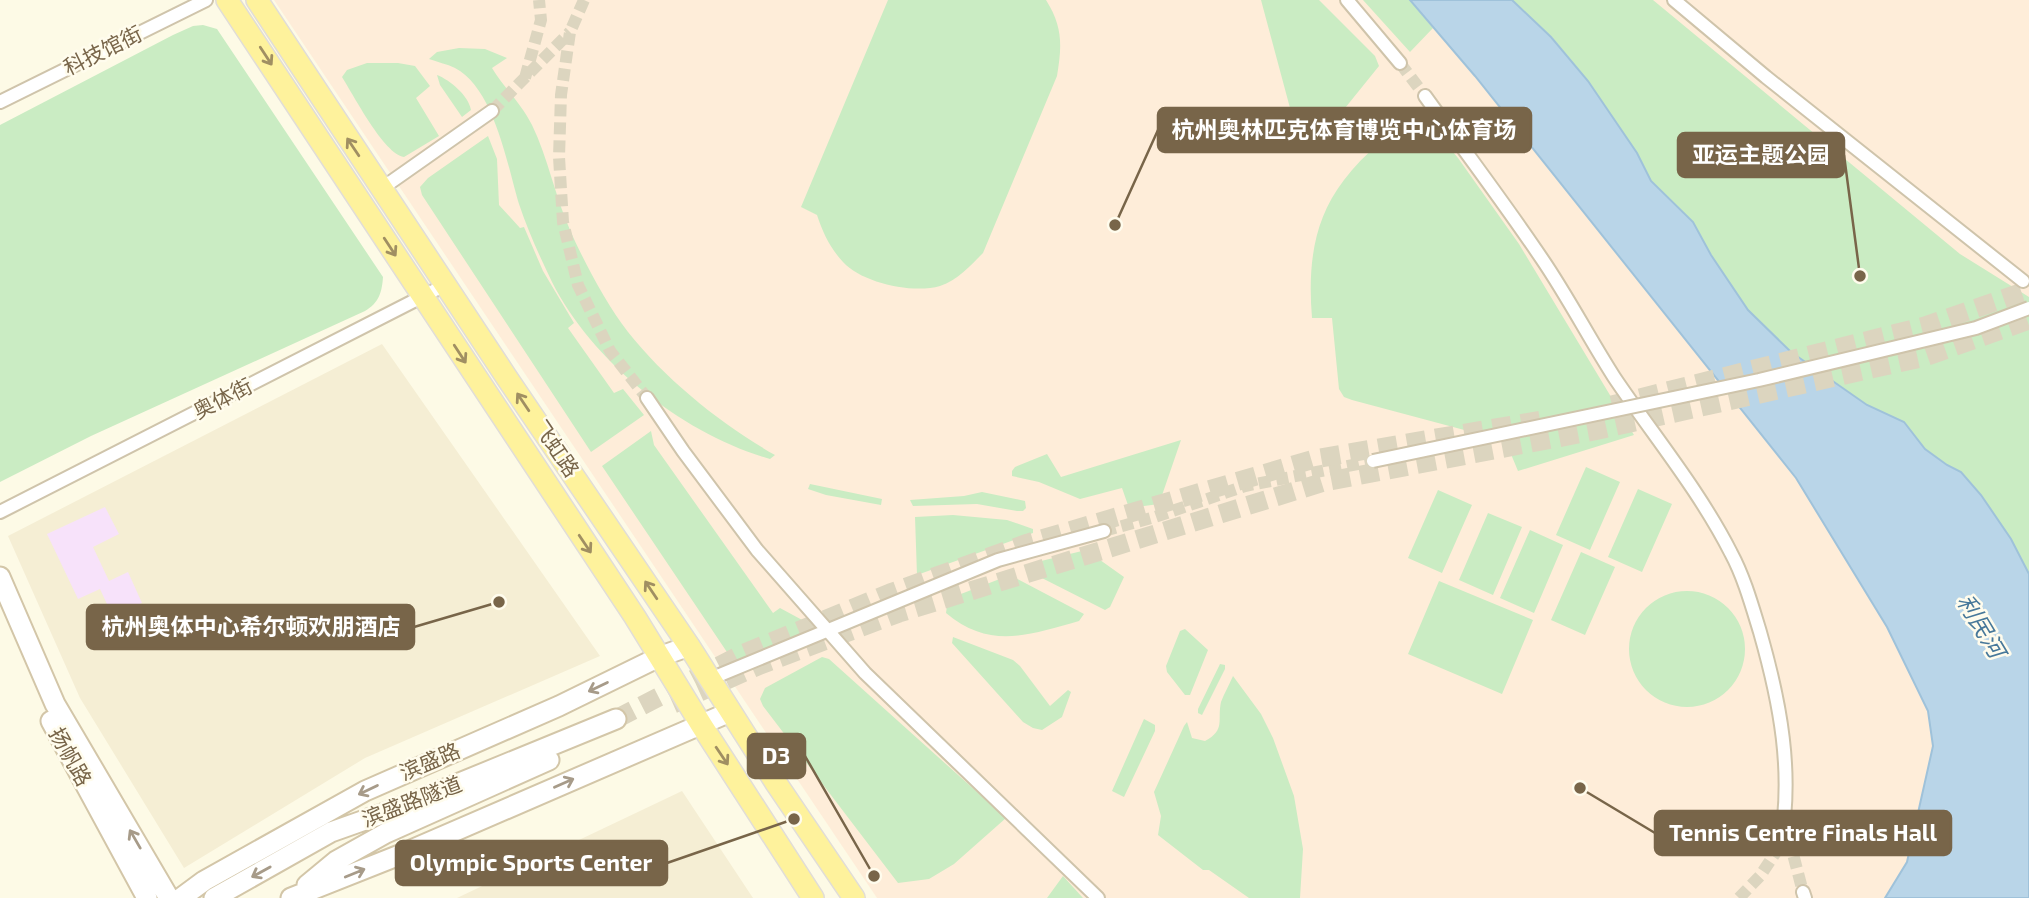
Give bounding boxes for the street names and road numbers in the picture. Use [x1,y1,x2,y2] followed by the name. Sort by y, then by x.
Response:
[59,20,146,79] street label: 科技馆街
[189,372,256,423] street label: 奥体街
[529,415,585,481] street label: 飞虹路
[45,723,98,790] street label: 扬帆路
[396,737,463,784] street label: 滨盛路
[358,770,465,831] street label: 滨盛路隧道

